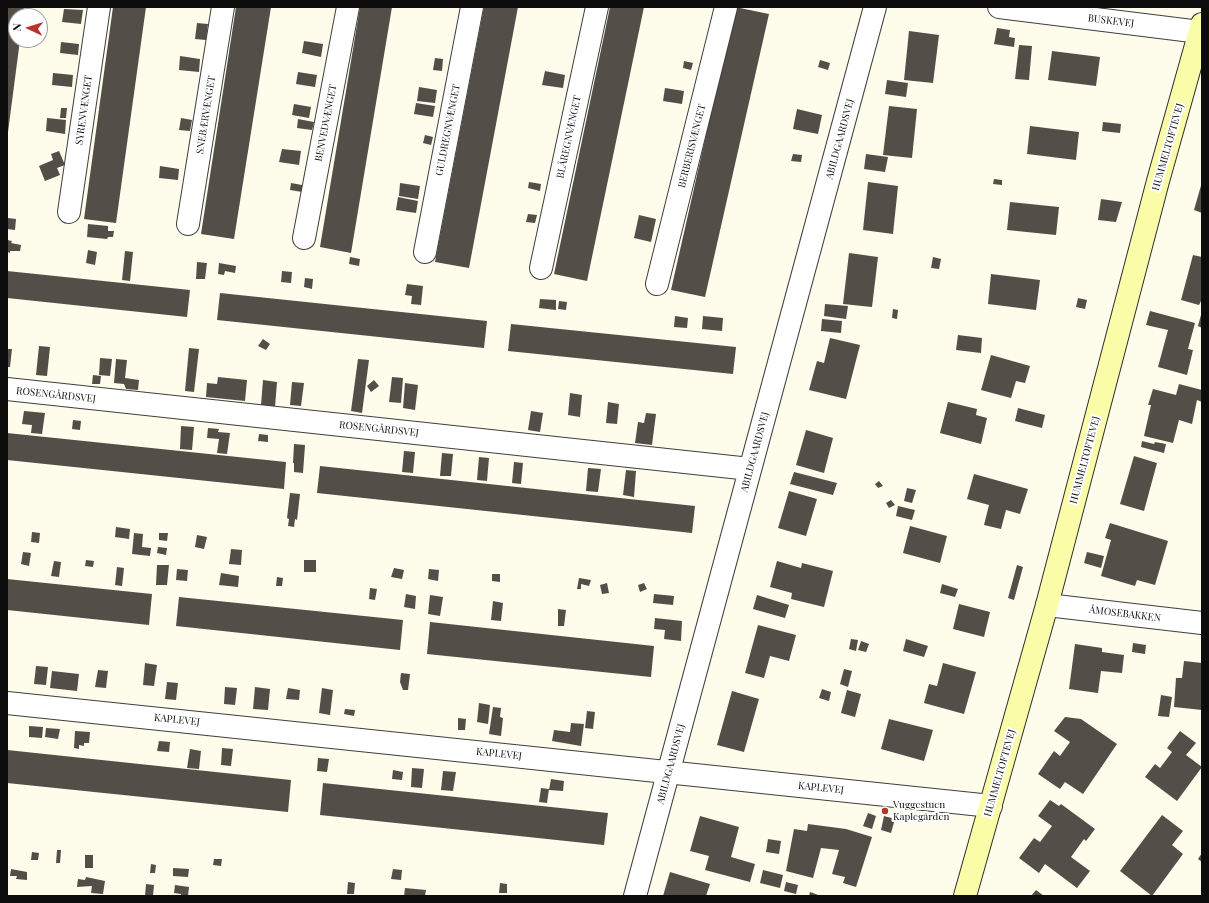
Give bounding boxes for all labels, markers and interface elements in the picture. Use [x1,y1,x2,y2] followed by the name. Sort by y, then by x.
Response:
[8,8,48,48] north arrow
[1087,12,1135,30] street label: BUSKEVEJ
[9,23,24,32] text: N
[73,74,95,146] street label: SYRENVÆNGET
[194,75,218,155] street label: SNEBÆRVÆNGET
[313,83,339,163] street label: BENVEDVÆNGET
[433,83,463,177] street label: GULDREGNVÆNGET
[554,94,584,180] street label: BLÅREGNVÆNGET
[823,97,857,181] street label: ABILDGAARDSVEJ
[1150,102,1186,192] street label: HUMMELTOFTEVEJ
[676,103,708,189] street label: BERBERISVÆNGET
[15,385,97,405] street label: ROSENGÅRDSVEJ
[738,410,772,494] street label: ABILDGAARDSVEJ
[1068,415,1102,505] street label: HUMMELTOFTEVEJ
[338,419,420,439] street label: ROSENGÅRDSVEJ
[1088,604,1162,624] street label: ÅMOSEBAKKEN
[153,712,201,728] street label: KAPLEVEJ
[654,722,688,806] street label: ABILDGAARDSVEJ
[982,728,1018,818] street label: HUMMELTOFTEVEJ
[475,746,523,762] street label: KAPLEVEJ
[797,780,845,796] street label: KAPLEVEJ
[893,799,949,822] place label: Vuggestuen Kaplegården
[880,806,890,816] marker: Vuggestuen Kaplegården

